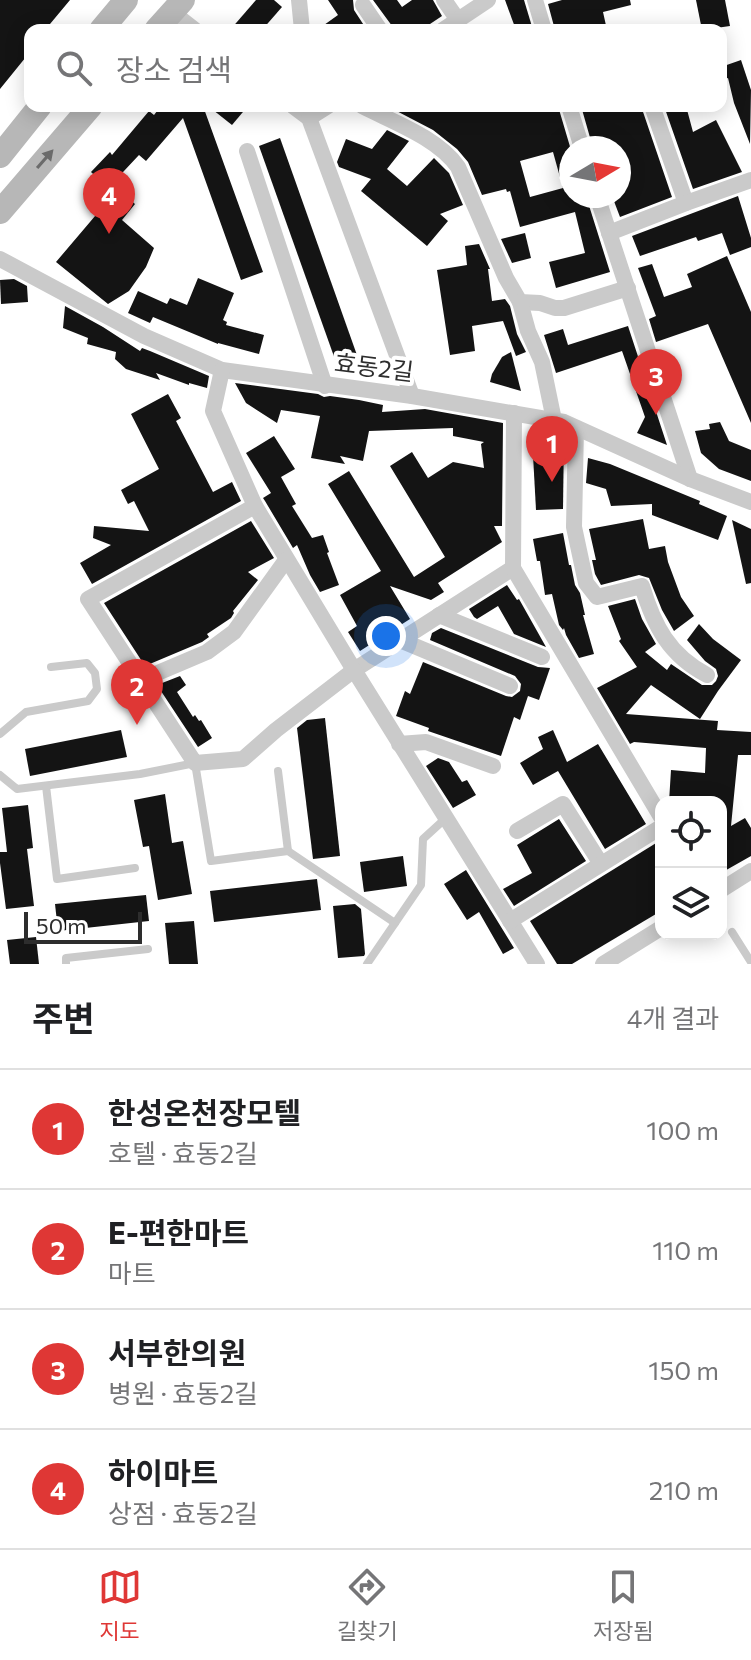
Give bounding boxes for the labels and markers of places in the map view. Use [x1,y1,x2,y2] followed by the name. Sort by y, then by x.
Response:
[83,168,135,234] pin: 4
[630,349,682,415] pin: 3
[526,416,578,482] pin: 1
[111,659,163,725] pin: 2

